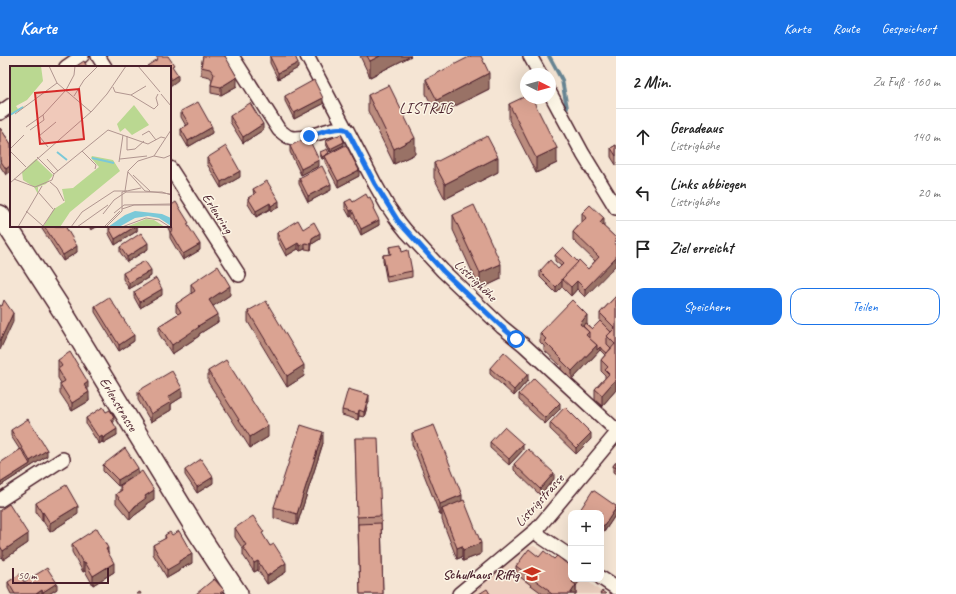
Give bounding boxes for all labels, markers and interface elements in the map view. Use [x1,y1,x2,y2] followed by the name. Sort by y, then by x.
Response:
[20,16,57,40] text: Karte
[784,20,811,37] text: Karte
[833,20,859,37] text: Route
[881,20,936,37] text: Gespeichert
[10,66,171,227] inset map
[520,68,556,104] north arrow
[632,72,671,93] text: 2 Min.
[873,74,940,90] text: Zu Fuß · 160 m
[399,99,454,118] district label: LISTRIG
[670,119,723,138] text: Geradeaus
[632,126,654,148] icon: ahead
[300,127,318,145] route end
[912,129,940,145] text: 140 m
[670,138,719,154] text: Listrighöhe
[670,175,746,194] text: Links abbiegen
[632,182,654,204] icon: left
[918,185,940,201] text: 20 m
[198,190,237,237] street label: Erlenring
[670,194,719,210] text: Listrighöhe
[632,238,654,260] icon: arrive
[670,239,733,258] text: Ziel erreicht
[451,256,502,306] street label: Listrighöhe
[632,288,782,325] button: Speichern
[790,288,940,325] button: Teilen
[507,330,525,348] route start
[96,374,142,436] street label: Erlenstrasse
[511,469,568,530] street label: Listrigstrasse
[568,510,604,582] map controls
[568,510,604,546] button: +
[568,546,604,582] button: −
[522,564,542,584] school or university icon: Schulhaus Riffig
[12,566,109,585] scale bar
[443,566,520,583] place label: Schulhaus Riffig
[18,568,37,582] text: 50 m

